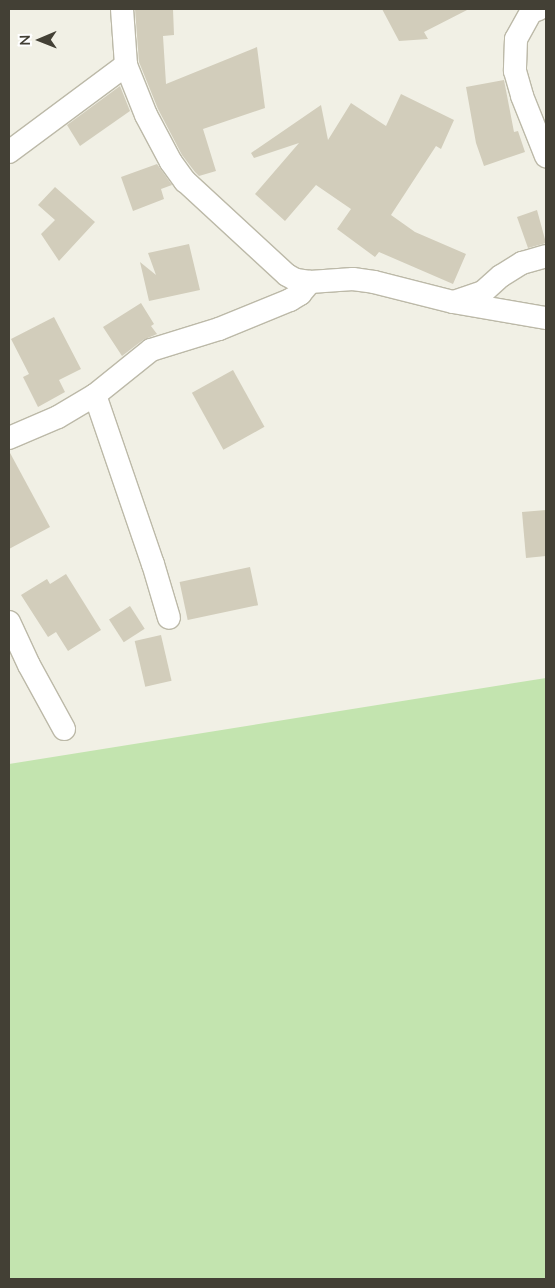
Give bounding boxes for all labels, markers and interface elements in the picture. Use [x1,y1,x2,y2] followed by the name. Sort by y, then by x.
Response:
[15,15,65,65] north arrow
[16,35,33,46] text: N

